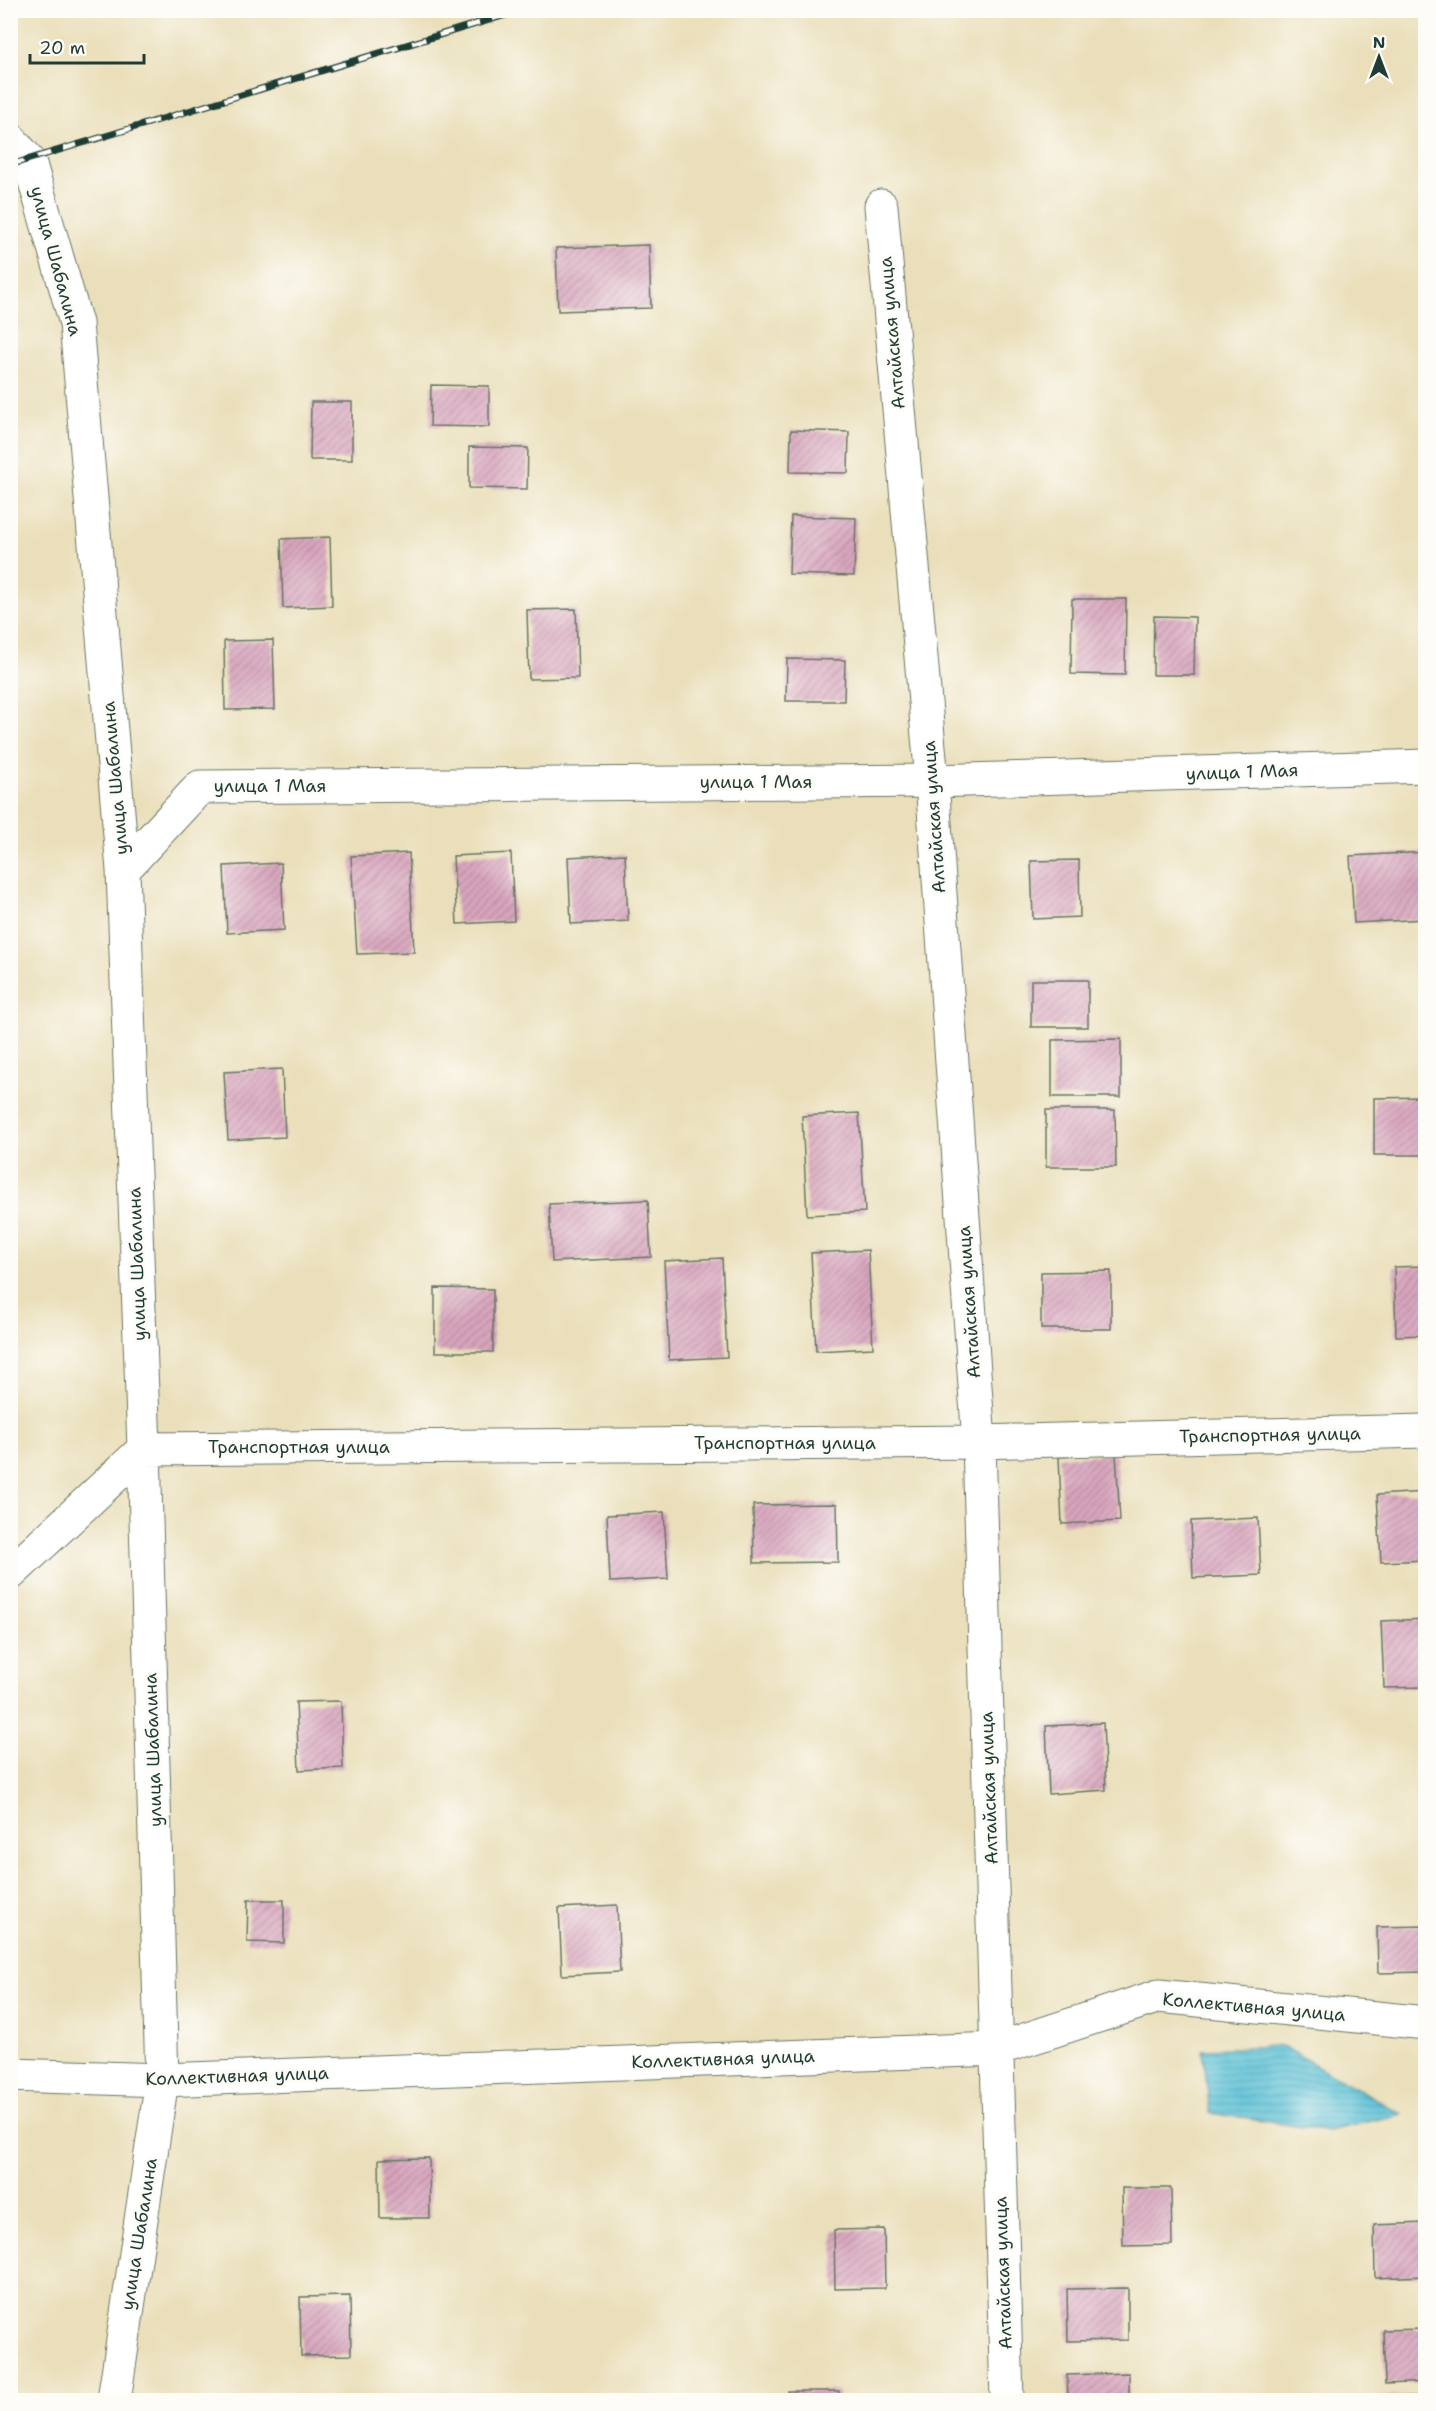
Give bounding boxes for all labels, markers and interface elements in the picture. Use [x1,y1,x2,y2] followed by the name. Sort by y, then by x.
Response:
[30,27,144,65] scale bar
[1349,27,1409,87] north arrow
[1373,32,1385,53] text: N
[39,36,85,60] text: 20 m
[24,183,88,339] street label: улица Шабалина
[873,256,911,410] street label: Алтайская улица
[96,700,134,856] street label: улица Шабалина
[917,740,951,894] street label: Алтайская улица
[1185,758,1299,786] street label: улица 1 Мая
[700,770,812,794] street label: улица 1 Мая
[214,774,326,798] street label: улица 1 Мая
[122,1187,152,1341] street label: улица Шабалина
[952,1225,986,1379] street label: Алтайская улица
[1179,1421,1361,1449] street label: Транспортная улица
[694,1431,876,1455] street label: Транспортная улица
[208,1435,390,1459] street label: Транспортная улица
[138,1673,168,1827] street label: улица Шабалина
[974,1711,1004,1865] street label: Алтайская улица
[1161,1987,1347,2027] street label: Коллективная улица
[631,2044,815,2074] street label: Коллективная улица
[145,2061,329,2091] street label: Коллективная улица
[115,2156,163,2312] street label: улица Шабалина
[988,2196,1018,2350] street label: Алтайская улица

